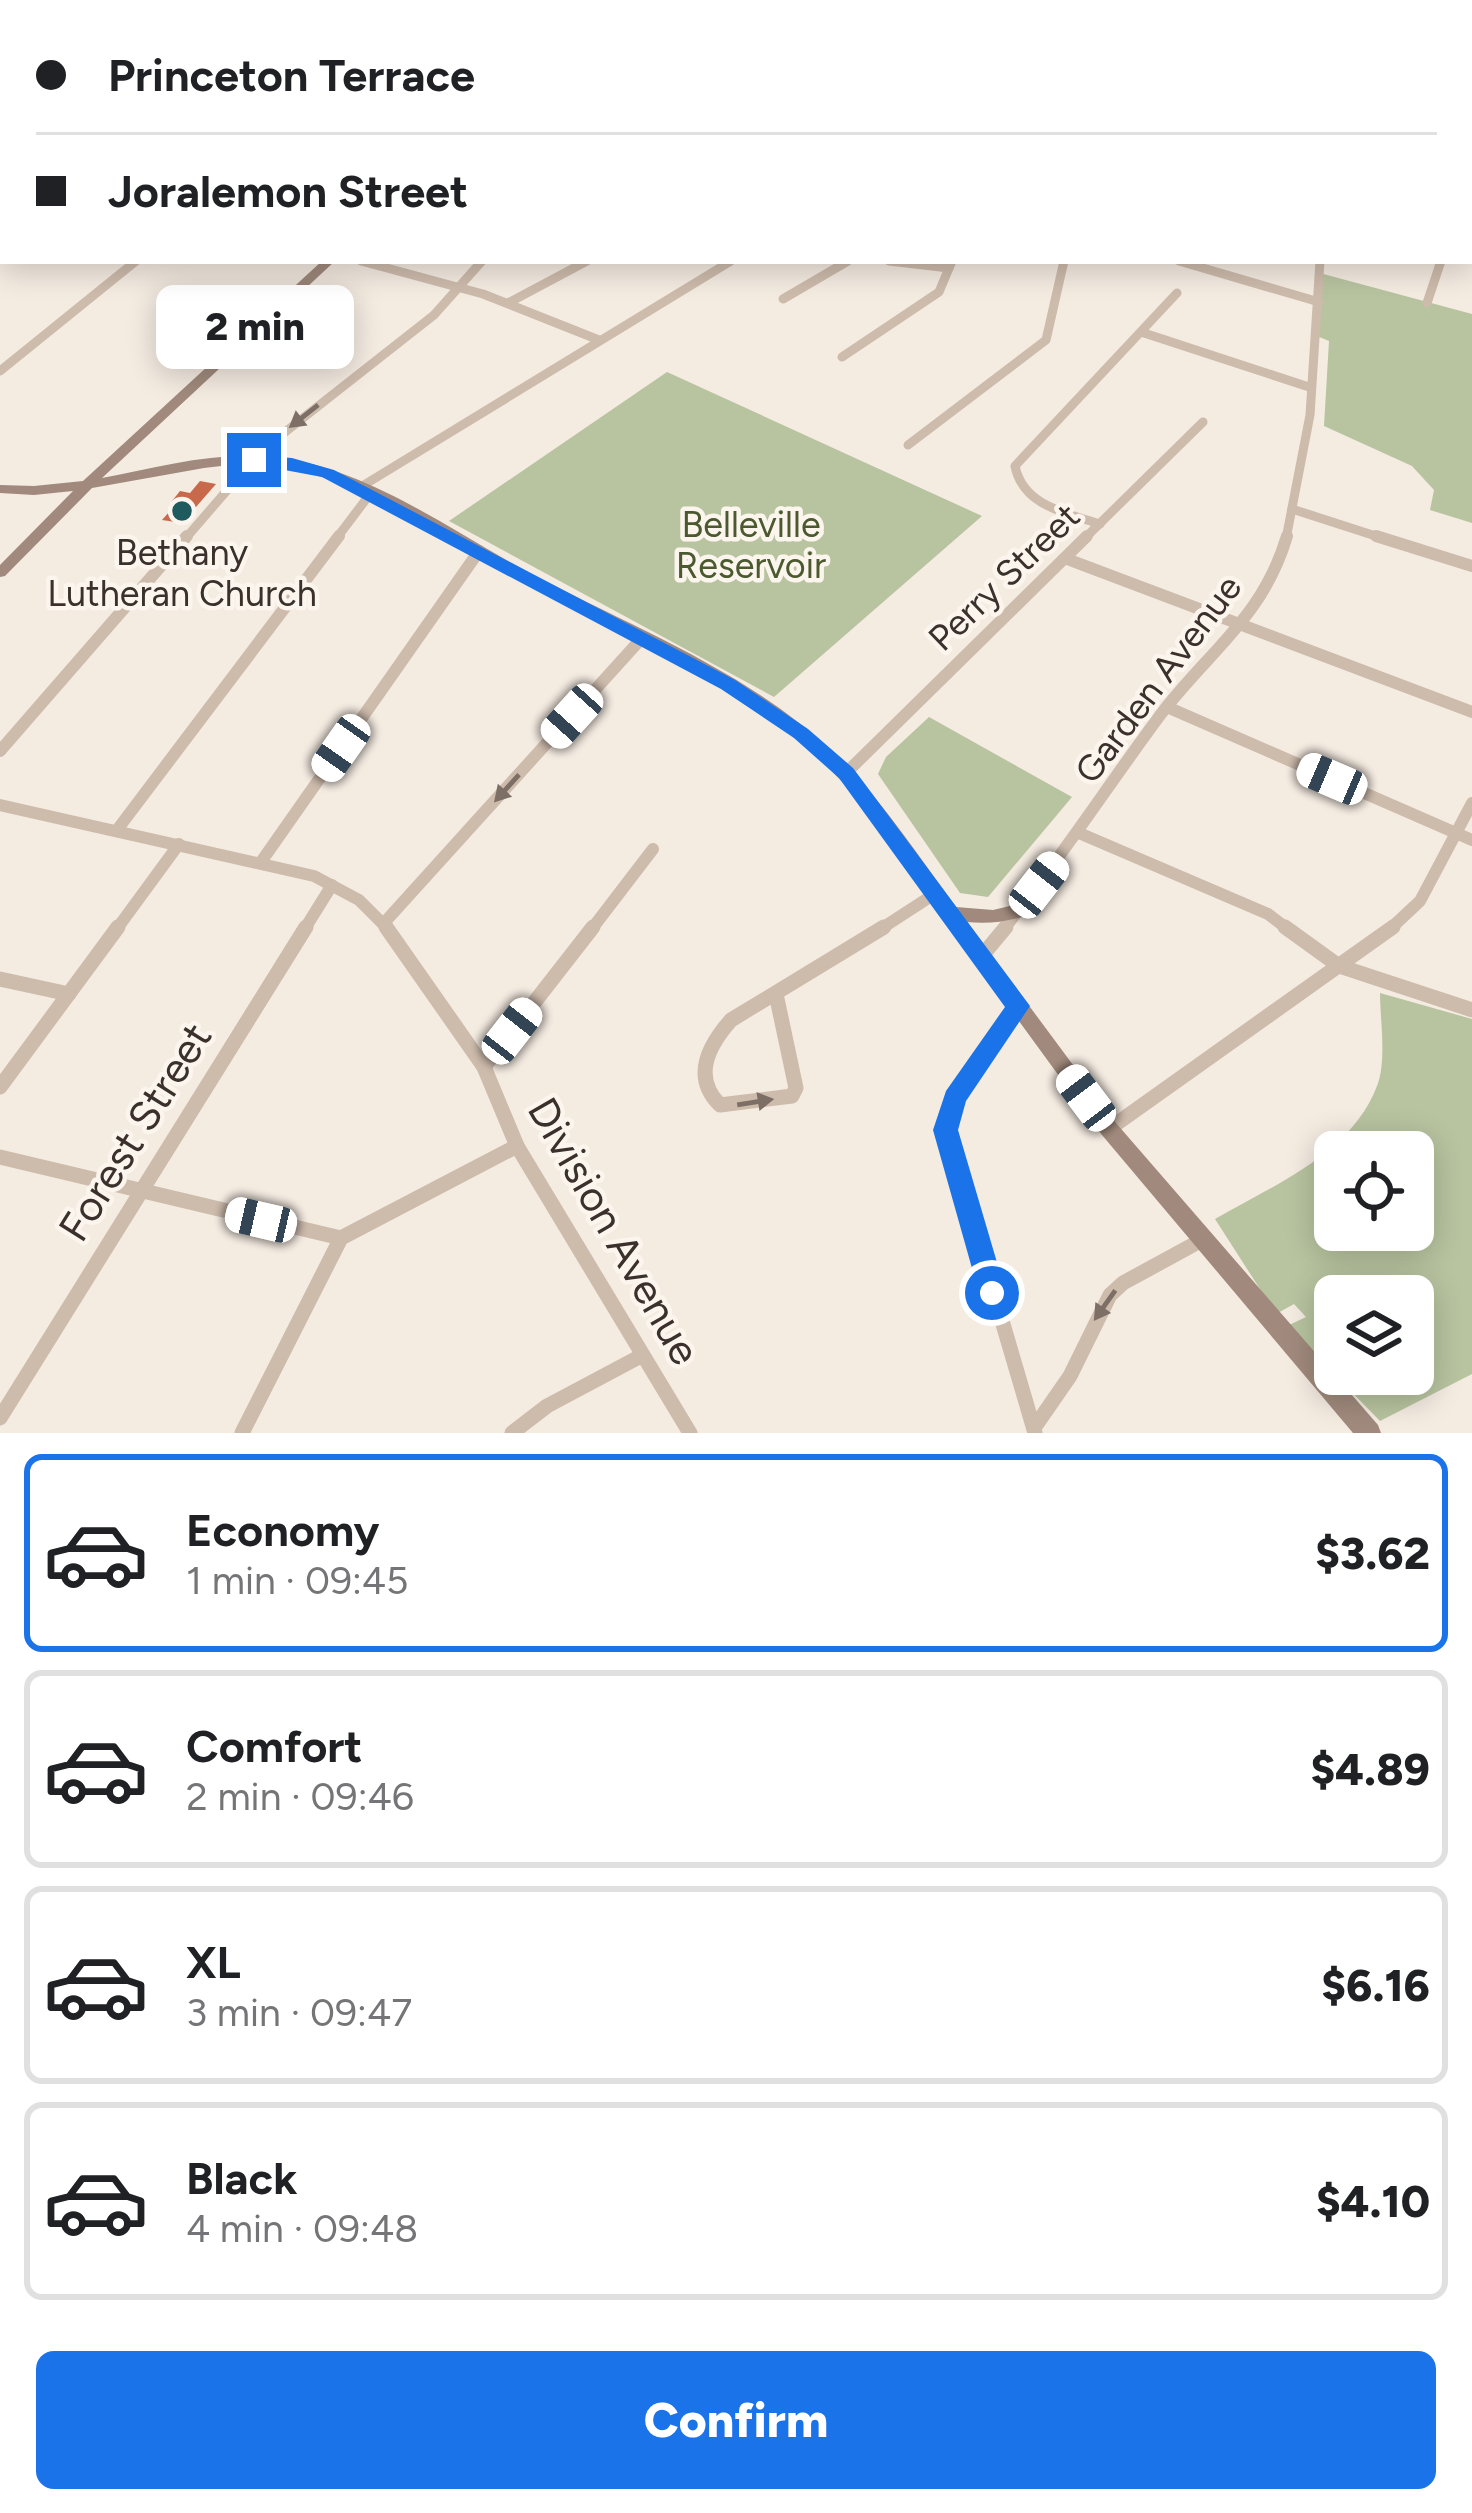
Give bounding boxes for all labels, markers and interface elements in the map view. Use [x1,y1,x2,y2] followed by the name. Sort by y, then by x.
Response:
[108,48,475,102] text: Princeton Terrace
[108,164,468,218] text: Joralemon Street
[155,286,353,370] callout: 2 min
[205,303,305,350] text: 2 min
[289,404,320,428] one-way arrow
[227,433,281,487] route end
[920,494,1088,660] street label: Perry Street
[169,498,195,524] marker: Bethany Lutheran Church
[676,503,826,587] park label: Belleville Reservoir
[47,531,317,615] place label: Bethany Lutheran Church
[1066,566,1250,792] street label: Garden Avenue
[535,677,609,755] car
[306,708,376,788] car
[1292,748,1372,810] car
[493,773,520,802] one-way arrow
[1003,846,1075,924] car
[476,992,548,1070] car
[48,1014,222,1250] street label: Forest Street
[1050,1058,1122,1138] car
[517,1088,711,1374] street label: Division Avenue
[737,1092,775,1111] one-way arrow
[1314,1131,1434,1395] map controls
[1314,1131,1434,1251] button: locate
[222,1194,300,1246] car
[965,1266,1019,1320] route start
[1314,1275,1434,1395] button: layers
[1094,1289,1117,1321] one-way arrow
[42,1499,150,1607] icon: car
[186,1503,379,1557] text: Economy
[1315,1526,1430,1580] text: $3.62
[186,1557,409,1604] text: 1 min · 09:45
[42,1715,150,1823] icon: car
[186,1719,362,1773] text: Comfort
[1311,1742,1430,1796] text: $4.89
[186,1773,414,1820] text: 2 min · 09:46
[42,1931,150,2039] icon: car
[186,1935,241,1989] text: XL
[1321,1958,1430,2012] text: $6.16
[186,1989,412,2036] text: 3 min · 09:47
[42,2147,150,2255] icon: car
[186,2151,297,2205] text: Black
[1316,2174,1430,2228] text: $4.10
[186,2205,418,2252] text: 4 min · 09:48
[36,2351,1436,2489] button: Confirm

